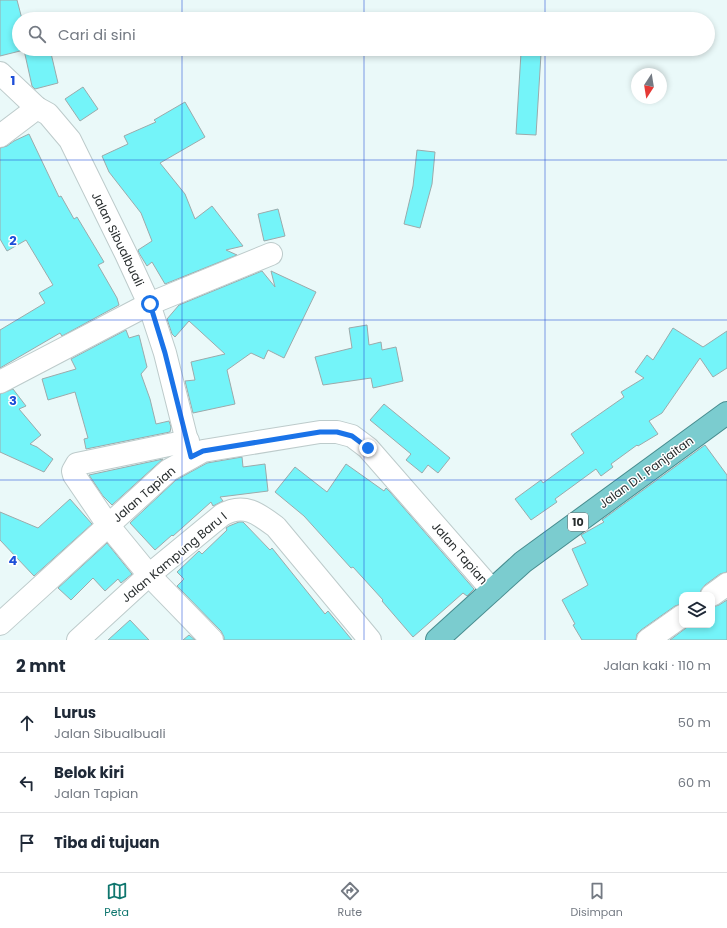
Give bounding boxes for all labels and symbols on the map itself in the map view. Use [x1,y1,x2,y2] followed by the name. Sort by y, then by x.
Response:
[631,68,667,104] north arrow
[11,71,15,90] text: 1
[88,189,148,289] street label: Jalan Sibualbuali
[9,231,17,250] text: 2
[141,295,159,313] route start
[9,391,17,410] text: 3
[595,432,697,512] street label: Jalan D.I. Panjaitan
[359,439,377,457] route end
[109,462,179,526] street label: Jalan Tapian
[118,508,230,606] street label: Jalan Kampung Baru I
[568,513,588,531] road number: 10
[428,518,492,588] street label: Jalan Tapian
[9,551,18,570] text: 4

